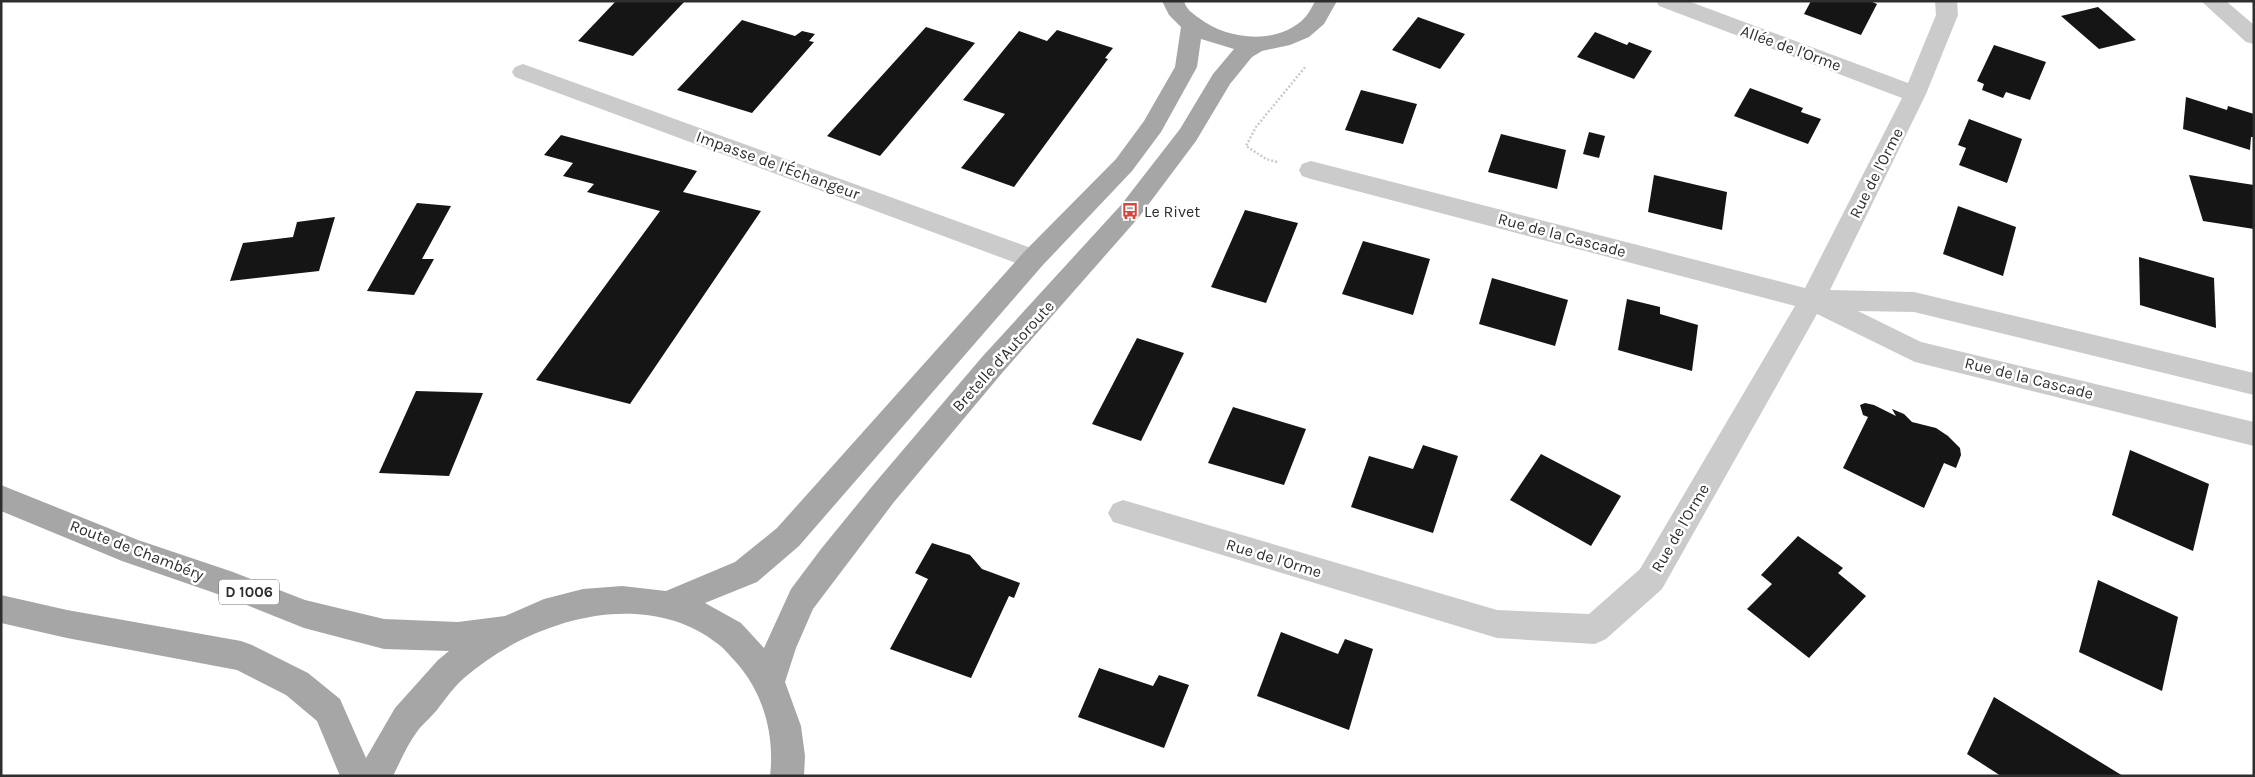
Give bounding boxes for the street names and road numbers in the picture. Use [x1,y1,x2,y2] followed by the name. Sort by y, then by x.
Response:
[1738,21,1844,75] street label: Allée de l'Orme
[1845,125,1907,221] street label: Rue de l'Orme
[694,127,863,204] street label: Impasse de l'Échangeur
[1496,209,1628,261] street label: Rue de la Cascade
[948,297,1058,415] street label: Bretelle d'Autoroute
[1963,353,2095,403] street label: Rue de la Cascade
[1647,480,1713,576] street label: Rue de l'Orme
[67,516,207,584] street label: Route de Chambéry
[1224,534,1324,582] street label: Rue de l'Orme
[219,580,279,604] road number: D 1006

